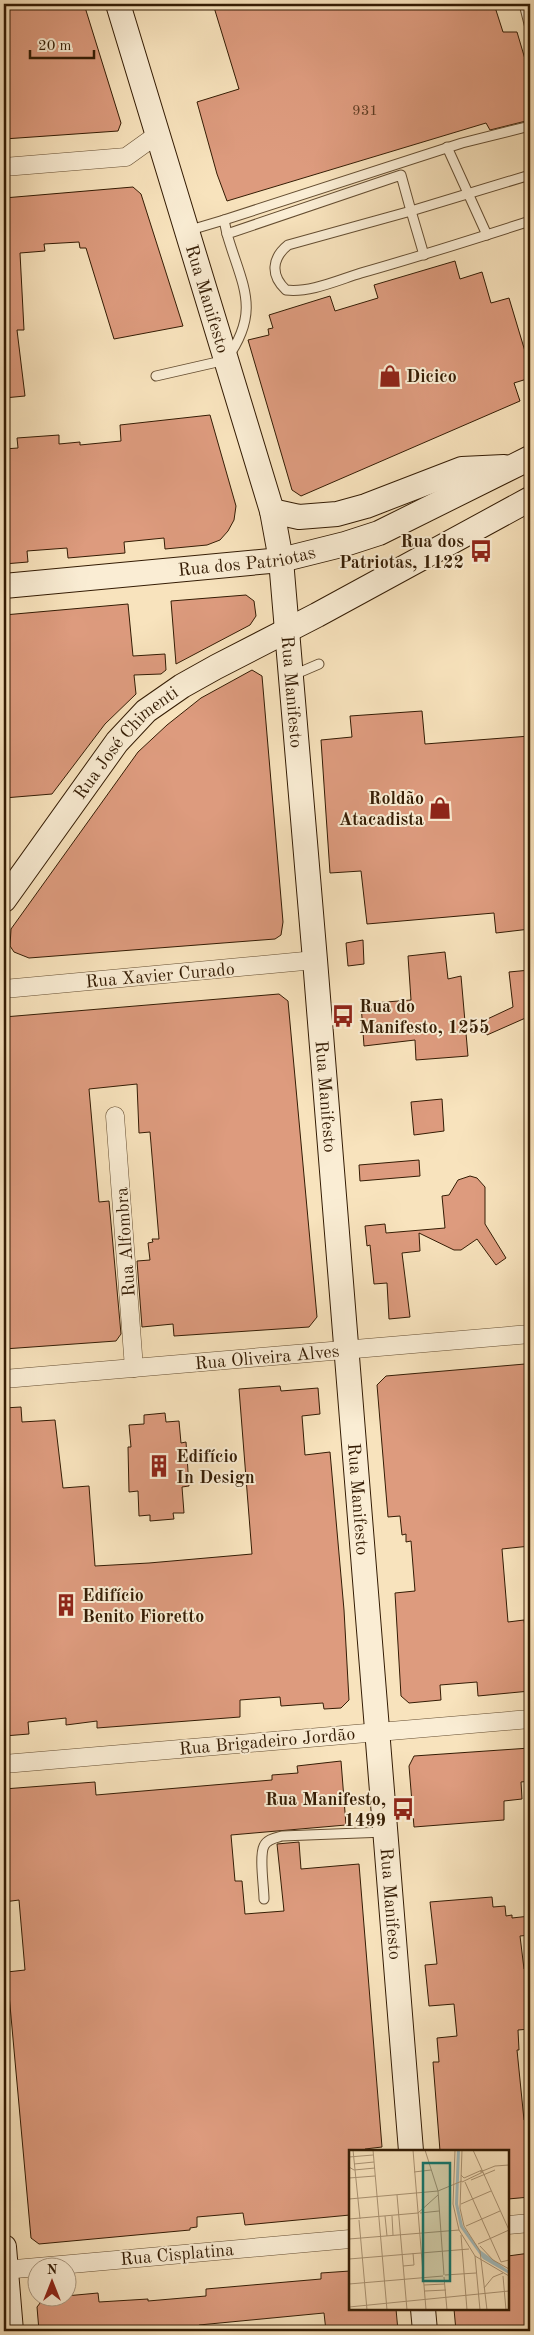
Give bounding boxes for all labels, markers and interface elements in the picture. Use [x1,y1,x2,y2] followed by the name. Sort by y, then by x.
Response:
[30,28,94,60] scale bar
[38,39,72,54] text: 20 m
[352,104,378,119] house number: 931
[182,243,232,355] street label: Rua Manifesto
[377,363,403,389] shop icon: Dicico
[406,368,457,386] place label: Dicico
[339,533,464,572] place label: Rua dos Patriotas, 1122
[468,538,494,564] bus stop icon: Rua dos Patriotas, 1122
[177,544,318,580] street label: Rua dos Patriotas
[277,635,305,749] street label: Rua Manifesto
[71,684,182,803] street label: Rua José Chimenti
[339,790,424,829] place label: Roldão Atacadista
[427,795,453,821] shop icon: Roldão Atacadista
[85,961,235,991] street label: Rua Xavier Curado
[359,998,490,1037] place label: Rua do Manifesto, 1255
[330,1003,356,1029] bus stop icon: Rua do Manifesto, 1255
[312,1040,338,1153] street label: Rua Manifesto
[113,1186,139,1297] street label: Rua Alfombra
[194,1343,340,1373] street label: Rua Oliveira Alves
[344,1442,371,1556] street label: Rua Manifesto
[176,1448,255,1487] place label: Edifício In Design
[146,1453,172,1479] building icon: Edifício In Design
[82,1587,204,1626] place label: Edifício Benito Fioretto
[53,1592,79,1618] building icon: Edifício Benito Fioretto
[178,1725,356,1759] street label: Rua Brigadeiro Jordão
[265,1791,386,1830] place label: Rua Manifesto, 1499
[390,1796,416,1822] bus stop icon: Rua Manifesto, 1499
[377,1847,404,1961] street label: Rua Manifesto
[349,2150,509,2310] inset map
[120,2241,235,2269] street label: Rua Cisplatina
[28,2258,78,2308] north arrow
[47,2263,58,2277] text: N

